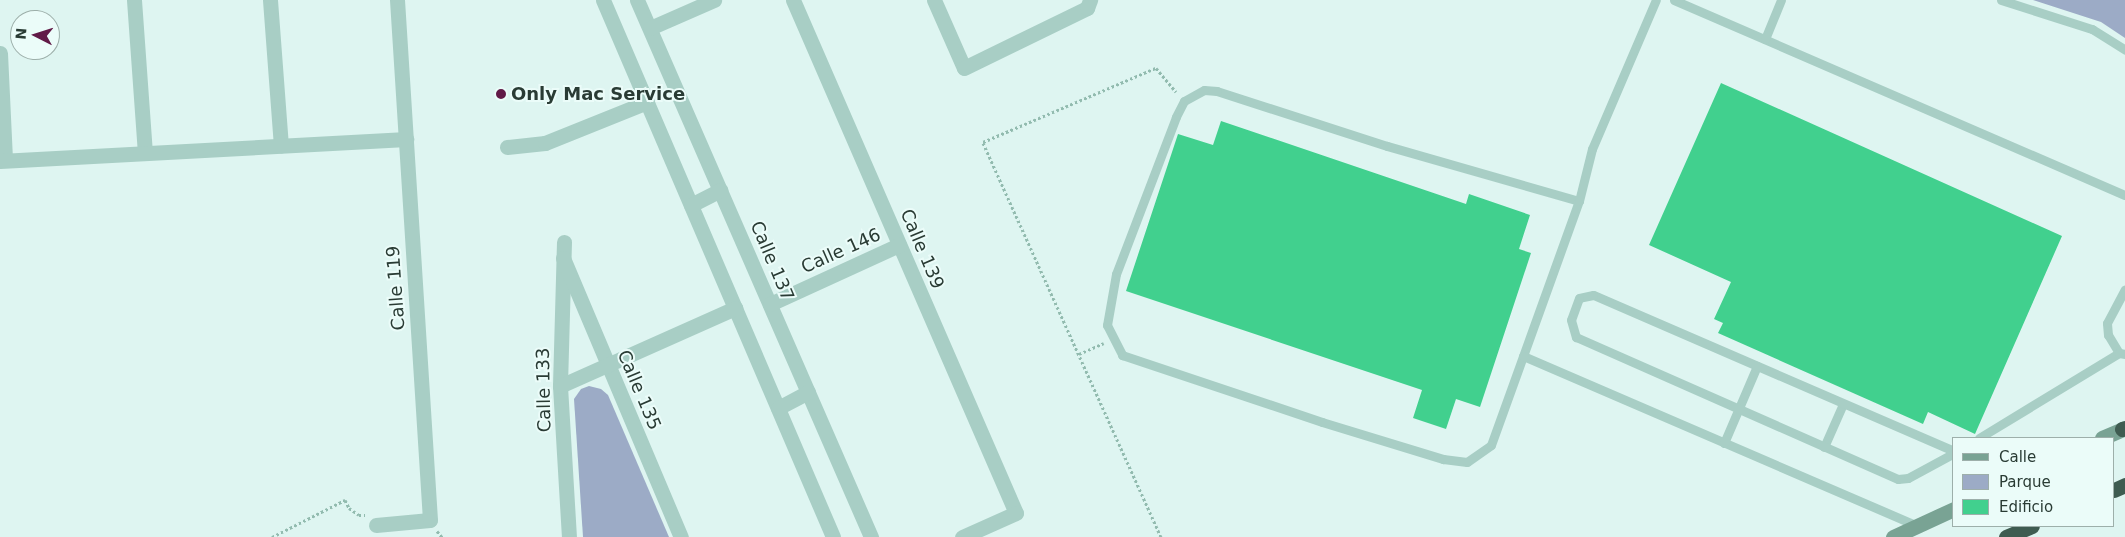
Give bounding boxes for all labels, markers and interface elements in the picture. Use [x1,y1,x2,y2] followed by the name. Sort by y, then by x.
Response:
[10,10,60,60] north arrow
[13,27,30,40] text: N
[511,83,685,105] place label: Only Mac Service
[495,88,507,100] marker: Only Mac Service
[896,206,948,292] street label: Calle 139
[746,218,798,304] street label: Calle 137
[798,224,884,278] street label: Calle 146
[382,245,410,331] street label: Calle 119
[532,347,556,433] street label: Calle 133
[613,347,665,433] street label: Calle 135
[1952,437,2115,527] legend
[1999,448,2036,466] text: Calle
[1999,473,2051,491] text: Parque
[1999,498,2053,516] text: Edificio

